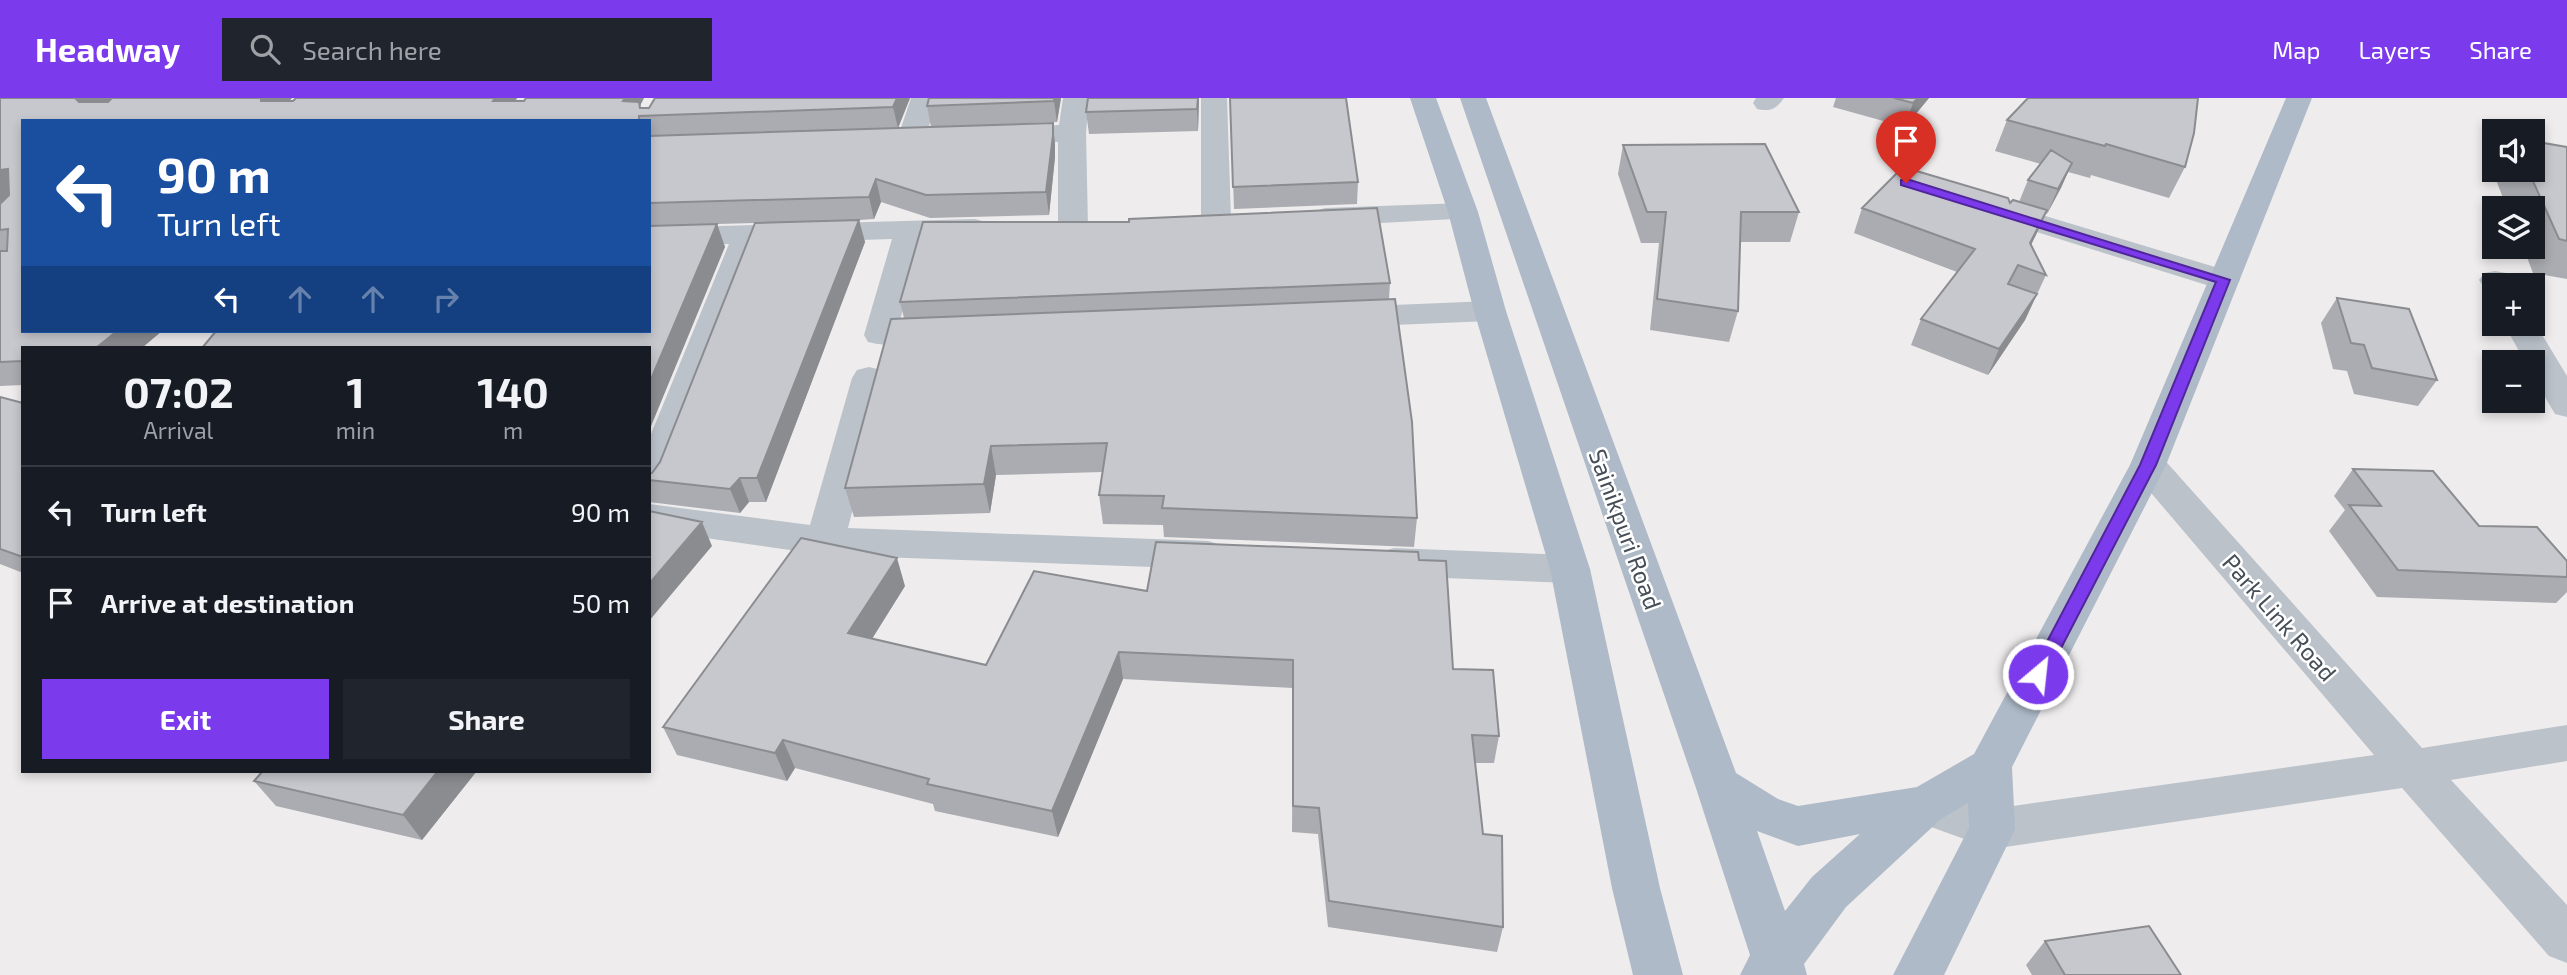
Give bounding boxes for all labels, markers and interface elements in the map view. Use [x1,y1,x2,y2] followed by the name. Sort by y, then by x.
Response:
[222,18,712,81] search box
[35,29,180,69] text: Headway
[246,30,284,68] icon: search
[302,34,442,65] text: Search here
[2272,35,2320,64] text: Map
[2358,35,2431,64] text: Layers
[2469,35,2532,64] text: Share
[1876,111,1936,183] pin
[2482,119,2545,413] map controls
[2482,119,2545,182] button: sound
[1887,122,1925,160] icon: arrive
[157,144,271,203] text: 90 m
[42,147,133,238] icon: left
[2482,196,2545,259] button: layers
[157,204,281,242] text: Turn left
[2482,273,2545,336] button: +
[208,280,246,318] icon: left
[281,280,319,318] icon: ahead
[354,280,392,318] icon: ahead
[427,280,465,318] icon: right
[2482,350,2545,413] button: −
[123,366,234,416] text: 07:02
[346,366,365,416] text: 1
[477,366,549,416] text: 140
[143,416,213,444] text: Arrival
[336,416,375,444] text: min
[503,416,523,444] text: m
[1584,445,1668,613] street label: Sainikpuri Road
[42,493,80,531] icon: left
[101,496,207,527] text: Turn left
[571,496,630,527] text: 90 m
[2217,547,2343,687] street label: Park Link Road
[42,584,80,622] icon: arrive
[101,587,354,618] text: Arrive at destination
[572,587,630,618] text: 50 m
[2001,637,2075,711] position arrow
[42,679,329,759] button: Exit
[343,679,630,759] button: Share

